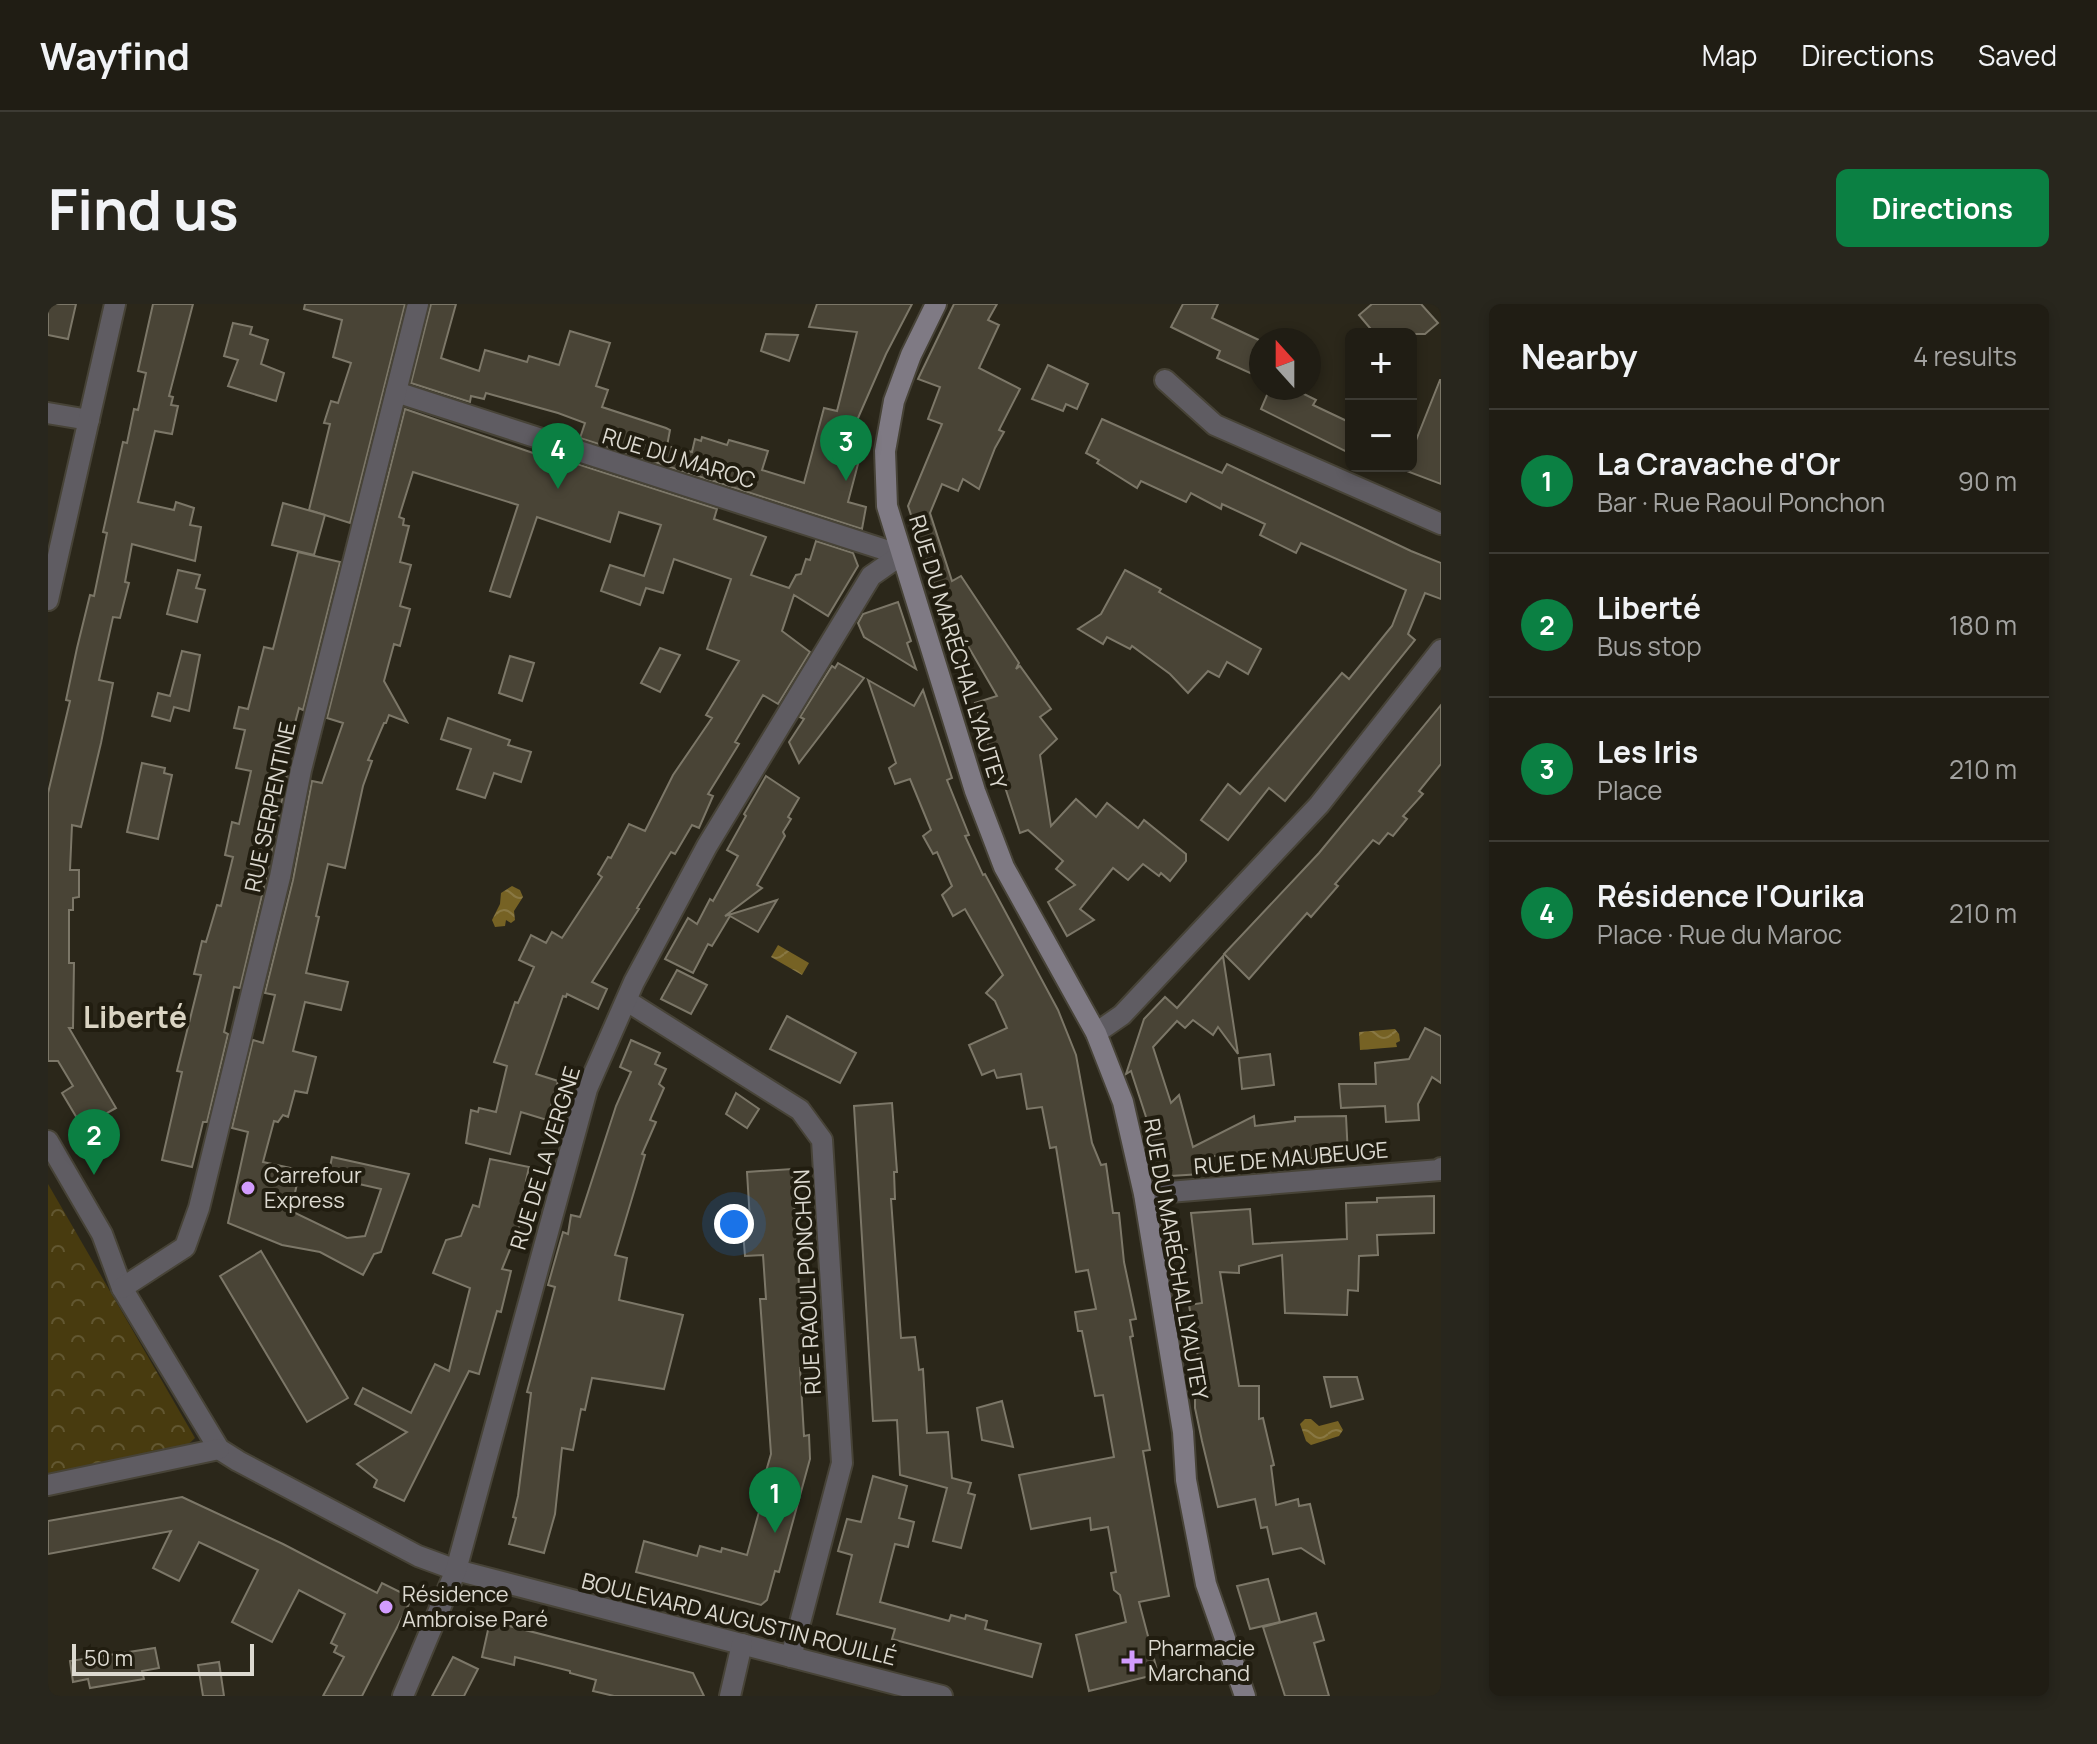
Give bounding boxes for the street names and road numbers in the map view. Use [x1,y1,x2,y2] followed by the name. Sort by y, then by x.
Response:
[599,420,759,496] street label: RUE DU MAROC
[902,511,1014,793] street label: RUE DU MARÉCHAL LYAUTEY
[237,719,303,895] street label: RUE SERPENTINE
[503,1063,587,1253] street label: RUE DE LA VERGNE
[1136,1116,1216,1403] street label: RUE DU MARÉCHAL LYAUTEY
[1193,1135,1389,1181] street label: RUE DE MAUBEUGE
[786,1169,828,1395] street label: RUE RAOUL PONCHON
[579,1565,899,1673] street label: BOULEVARD AUGUSTIN ROUILLÉ

